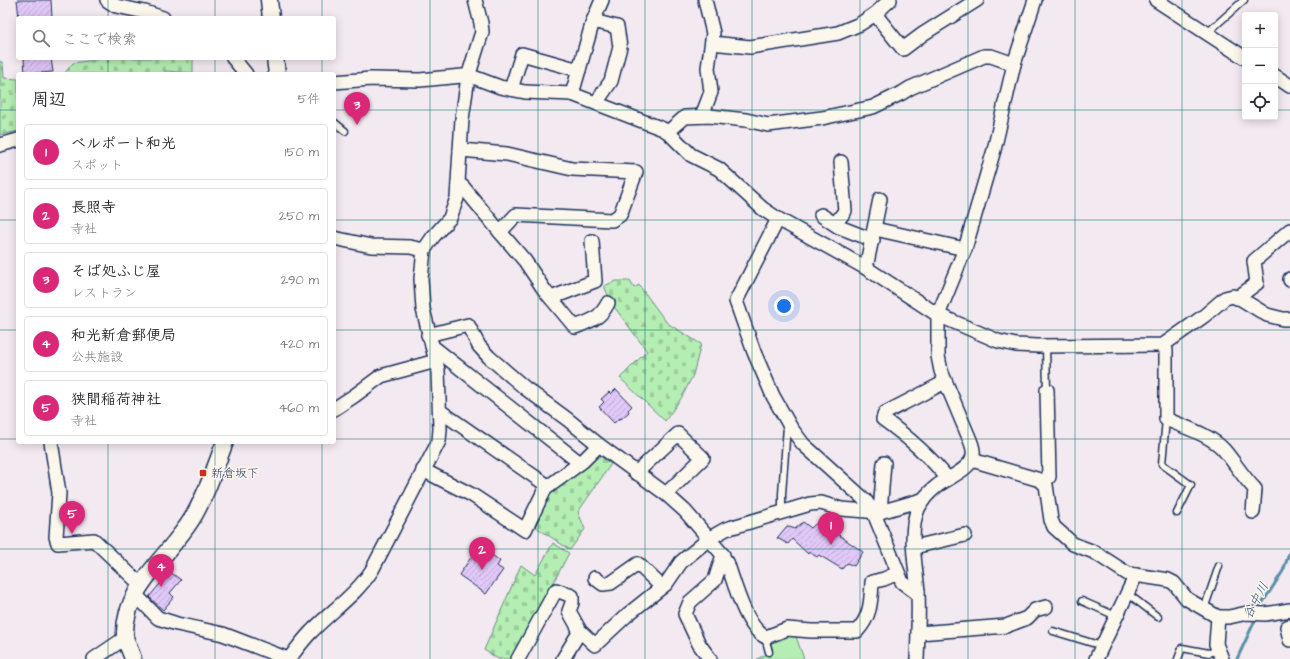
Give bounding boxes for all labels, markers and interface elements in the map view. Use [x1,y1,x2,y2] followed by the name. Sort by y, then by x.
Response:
[1242,12,1278,120] map controls
[1242,12,1278,48] button: +
[16,16,336,60] search box
[30,27,52,49] icon: search
[62,29,137,50] text: ここで検索
[1242,48,1278,84] button: −
[1242,84,1278,120] button: locate
[32,88,66,112] text: 周辺
[298,90,320,108] text: 5件
[344,92,370,125] pin: 3
[71,133,176,154] text: ベルポート和光
[45,143,47,161] text: 1
[285,143,319,161] text: 150 m
[71,156,123,174] text: スポット
[71,197,116,218] text: 長照寺
[42,207,50,225] text: 2
[279,207,319,225] text: 250 m
[71,220,97,238] text: 寺社
[71,261,161,282] text: そば処ふじ屋
[43,271,49,289] text: 3
[281,271,319,289] text: 290 m
[71,284,137,302] text: レストラン
[774,296,794,316] your location
[71,325,176,346] text: 和光新倉郵便局
[42,335,50,353] text: 4
[279,335,319,353] text: 420 m
[71,348,123,366] text: 公共施設
[71,389,161,410] text: 狭間稲荷神社
[41,399,51,417] text: 5
[278,399,319,417] text: 460 m
[71,412,97,430] text: 寺社
[211,465,259,482] place label: 新倉坂下
[198,468,208,478] marker: 新倉坂下
[59,501,85,534] pin: 5
[818,512,844,545] pin: 1
[469,537,495,570] pin: 2
[148,554,174,587] pin: 4
[1239,579,1273,622] water label: 谷中川

